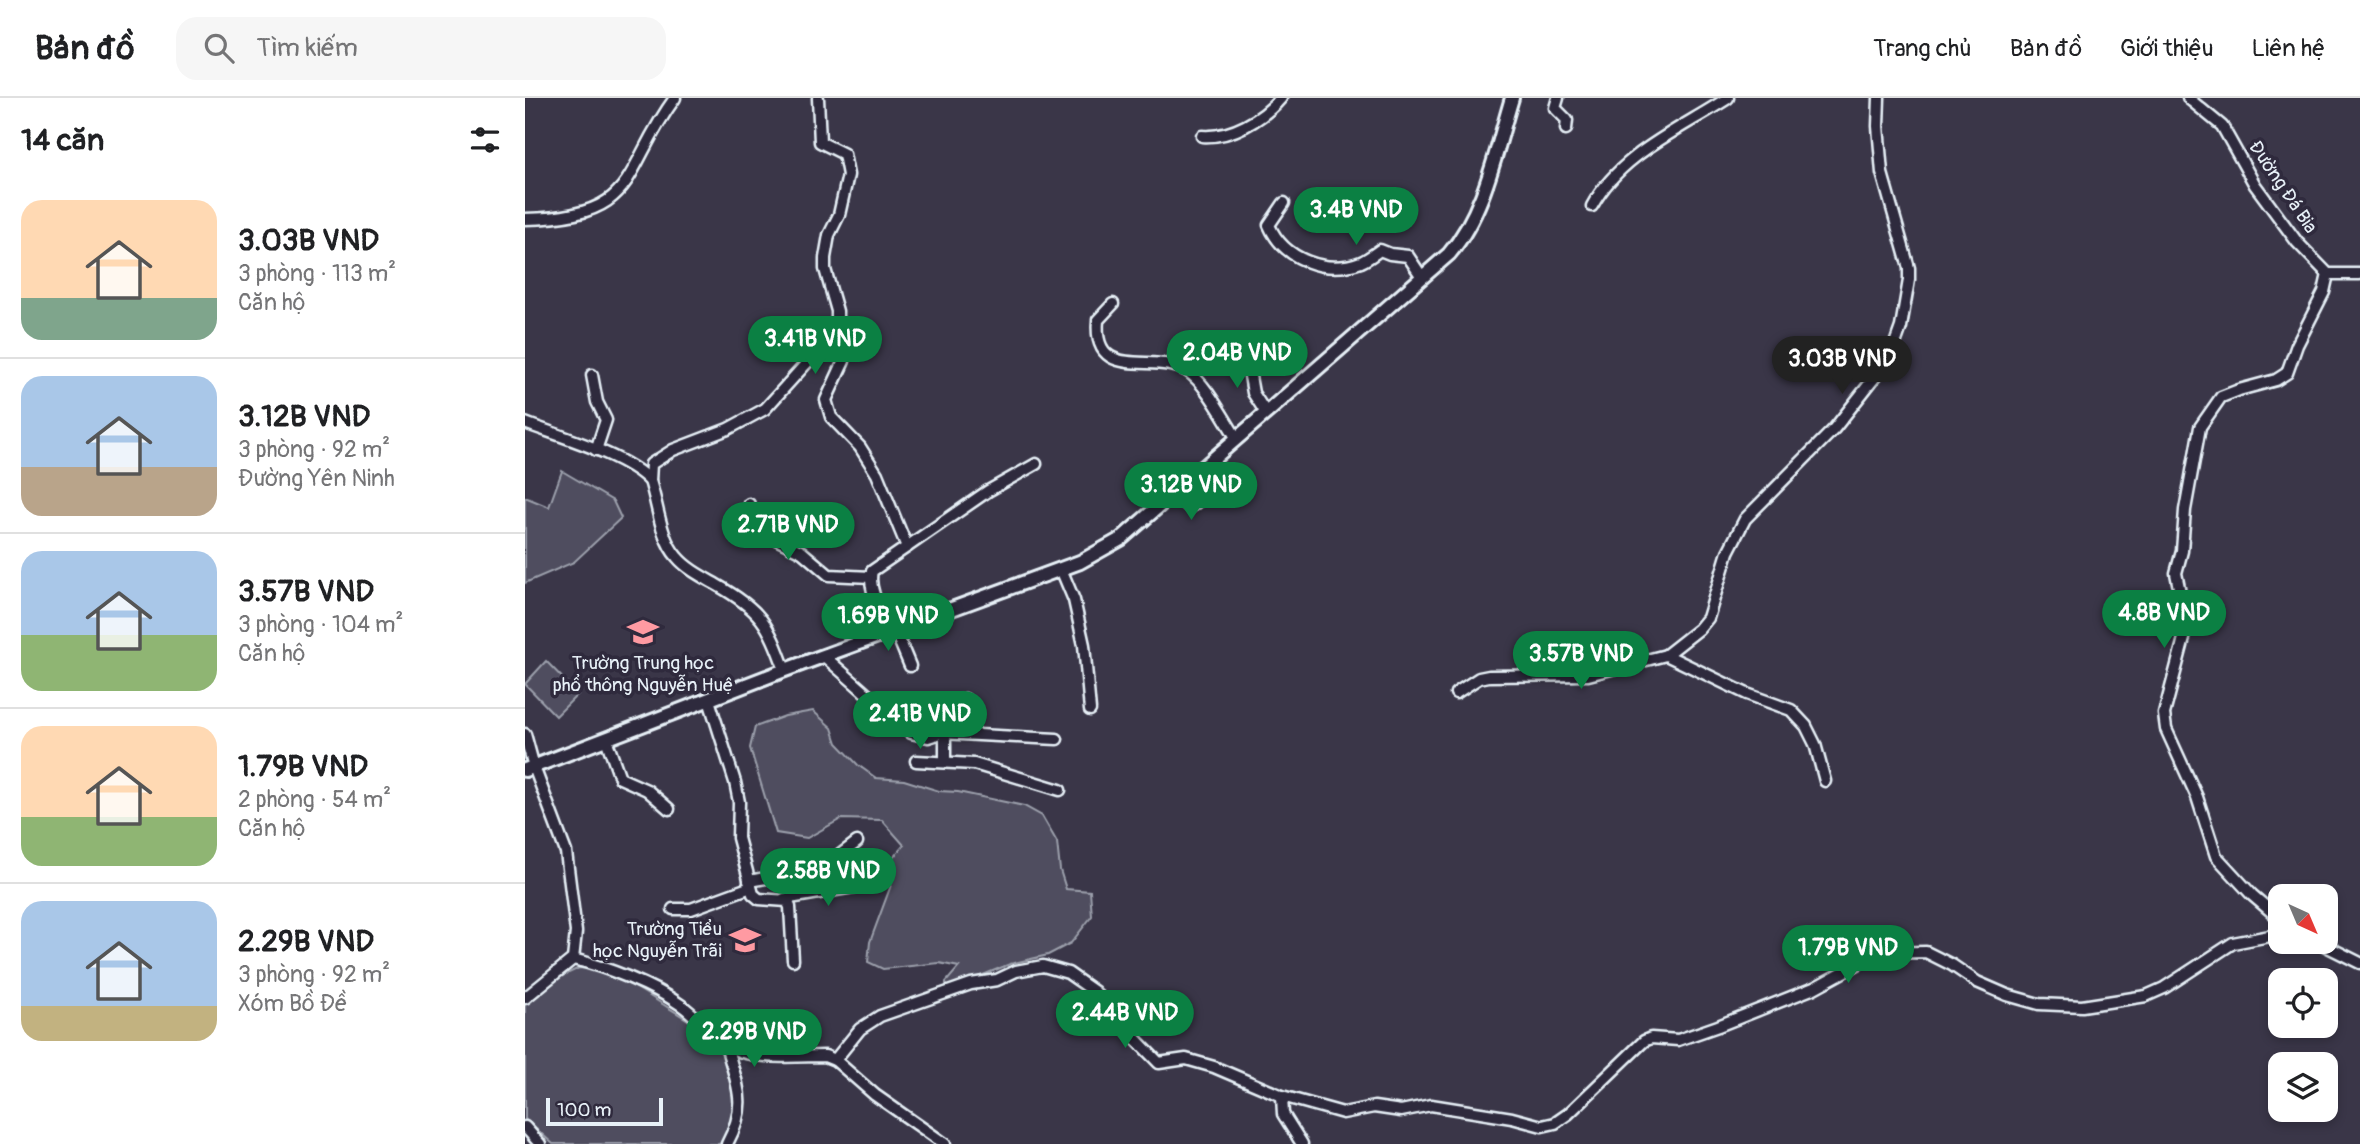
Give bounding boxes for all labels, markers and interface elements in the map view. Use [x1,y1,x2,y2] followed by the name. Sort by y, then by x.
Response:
[176,17,666,80] search box
[35,28,134,69] text: Bản đồ
[200,29,238,67] icon: search
[256,32,358,64] text: Tìm kiếm
[1873,34,1972,63] text: Trang chủ
[2010,34,2082,63] text: Bản đồ
[2120,34,2214,63] text: Giới thiệu
[2252,34,2325,63] text: Liên hệ
[466,121,504,159] icon: filters
[21,122,104,159] text: 14 căn
[2243,136,2323,238] street label: Đường Đá Bia
[1284,188,1428,247] pin: 3.4B VND
[1310,195,1402,224] text: 3.4B VND
[238,222,379,259] text: 3.03B VND
[77,228,161,312] icon: home
[238,259,396,288] text: 3 phòng · 113 m²
[238,288,305,317] text: Căn hộ
[735,316,895,376] pin: 3.41B VND
[764,324,866,353] text: 3.41B VND
[1157,330,1317,390] pin: 2.04B VND
[1762,336,1922,396] pin: 3.03B VND
[1183,338,1291,367] text: 2.04B VND
[1788,344,1896,373] text: 3.03B VND
[238,398,370,435] text: 3.12B VND
[77,404,161,488] icon: home
[238,435,390,464] text: 3 phòng · 92 m²
[1111,462,1271,522] pin: 3.12B VND
[238,464,395,493] text: Đường Yên Ninh
[1140,470,1242,499] text: 3.12B VND
[708,503,868,562] pin: 2.71B VND
[738,510,838,539] text: 2.71B VND
[238,573,374,610] text: 3.57B VND
[77,579,161,663] icon: home
[2092,590,2236,650] pin: 4.8B VND
[808,594,968,653] pin: 1.69B VND
[2118,598,2210,627] text: 4.8B VND
[837,601,939,630] text: 1.69B VND
[238,610,403,639] text: 3 phòng · 104 m²
[626,615,660,649] school or university icon: Trường Trung học phổ thông Nguyễn Huệ
[1501,632,1661,691] pin: 3.57B VND
[238,639,305,668] text: Căn hộ
[1529,639,1633,668] text: 3.57B VND
[553,651,733,697] place label: Trường Trung học phổ thông Nguyễn Huệ
[840,692,1000,751] pin: 2.41B VND
[869,699,971,728] text: 2.41B VND
[238,748,368,785] text: 1.79B VND
[77,754,161,838] icon: home
[238,785,391,814] text: 2 phòng · 54 m²
[238,814,305,843] text: Căn hộ
[748,848,908,908] pin: 2.58B VND
[776,856,880,885] text: 2.58B VND
[2268,884,2338,954] north arrow
[2268,884,2338,1122] map controls
[593,917,722,963] place label: Trường Tiểu học Nguyễn Trãi
[238,923,374,960] text: 2.29B VND
[728,923,762,957] school or university icon: Trường Tiểu học Nguyễn Trãi
[1768,926,1928,985] pin: 1.79B VND
[77,929,161,1013] icon: home
[1798,933,1898,962] text: 1.79B VND
[238,960,390,989] text: 3 phòng · 92 m²
[2268,968,2338,1038] button: locate
[238,989,347,1018] text: Xóm Bồ Đề
[1045,990,1205,1050] pin: 2.44B VND
[1072,998,1178,1027] text: 2.44B VND
[674,1010,834,1069] pin: 2.29B VND
[702,1017,806,1046] text: 2.29B VND
[2268,1052,2338,1122] button: layers
[546,1095,663,1127] scale bar
[557,1098,611,1122] text: 100 m

